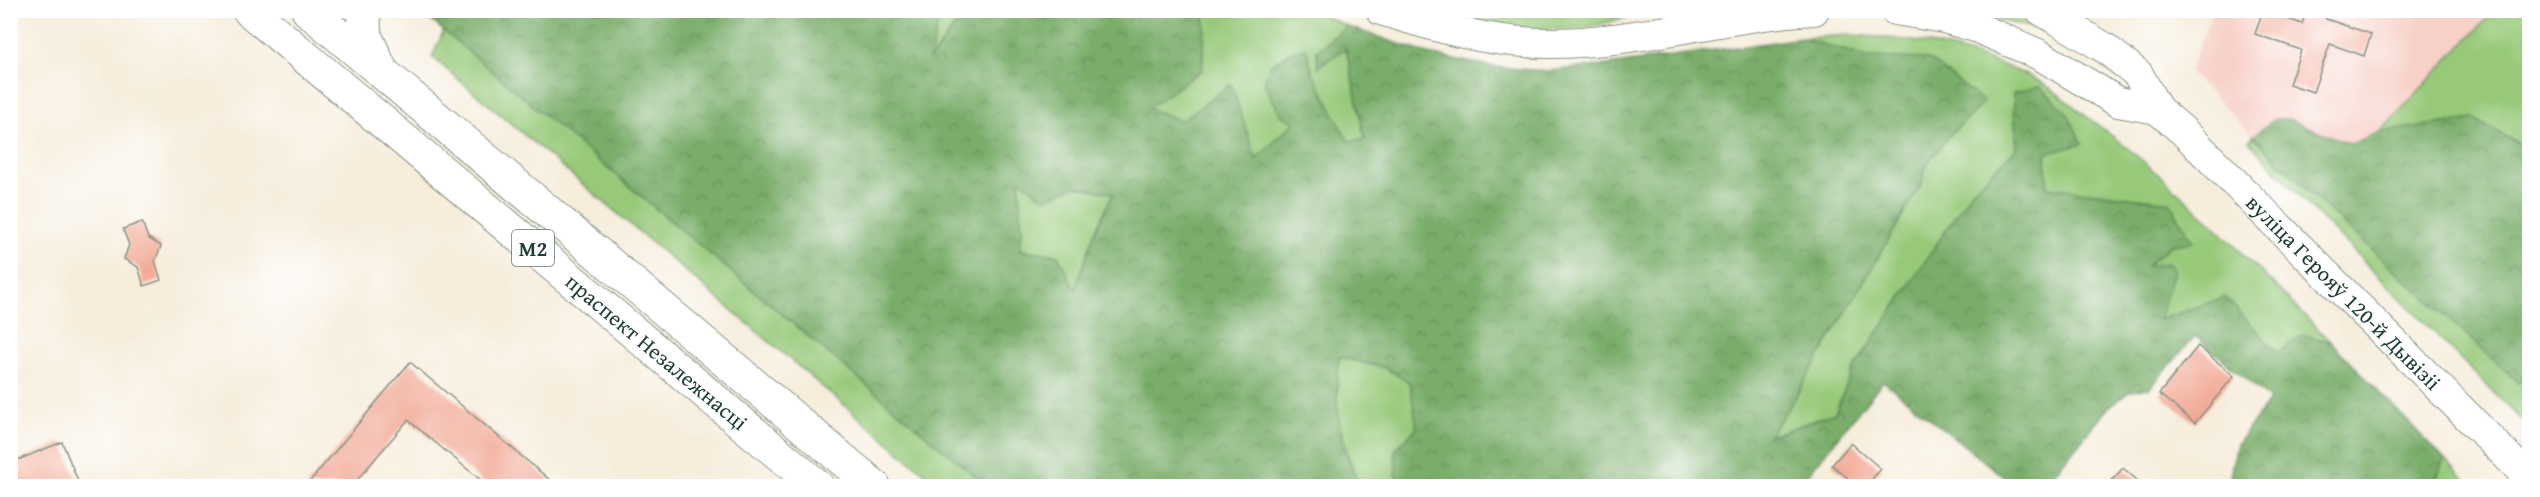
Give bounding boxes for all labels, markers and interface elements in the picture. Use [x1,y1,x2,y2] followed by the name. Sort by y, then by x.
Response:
[2239,187,2449,397] street label: вуліца Герояў 120-й Дывізіі
[512,230,554,266] road number: М2
[558,266,755,438] street label: праспект Незалежнасці

